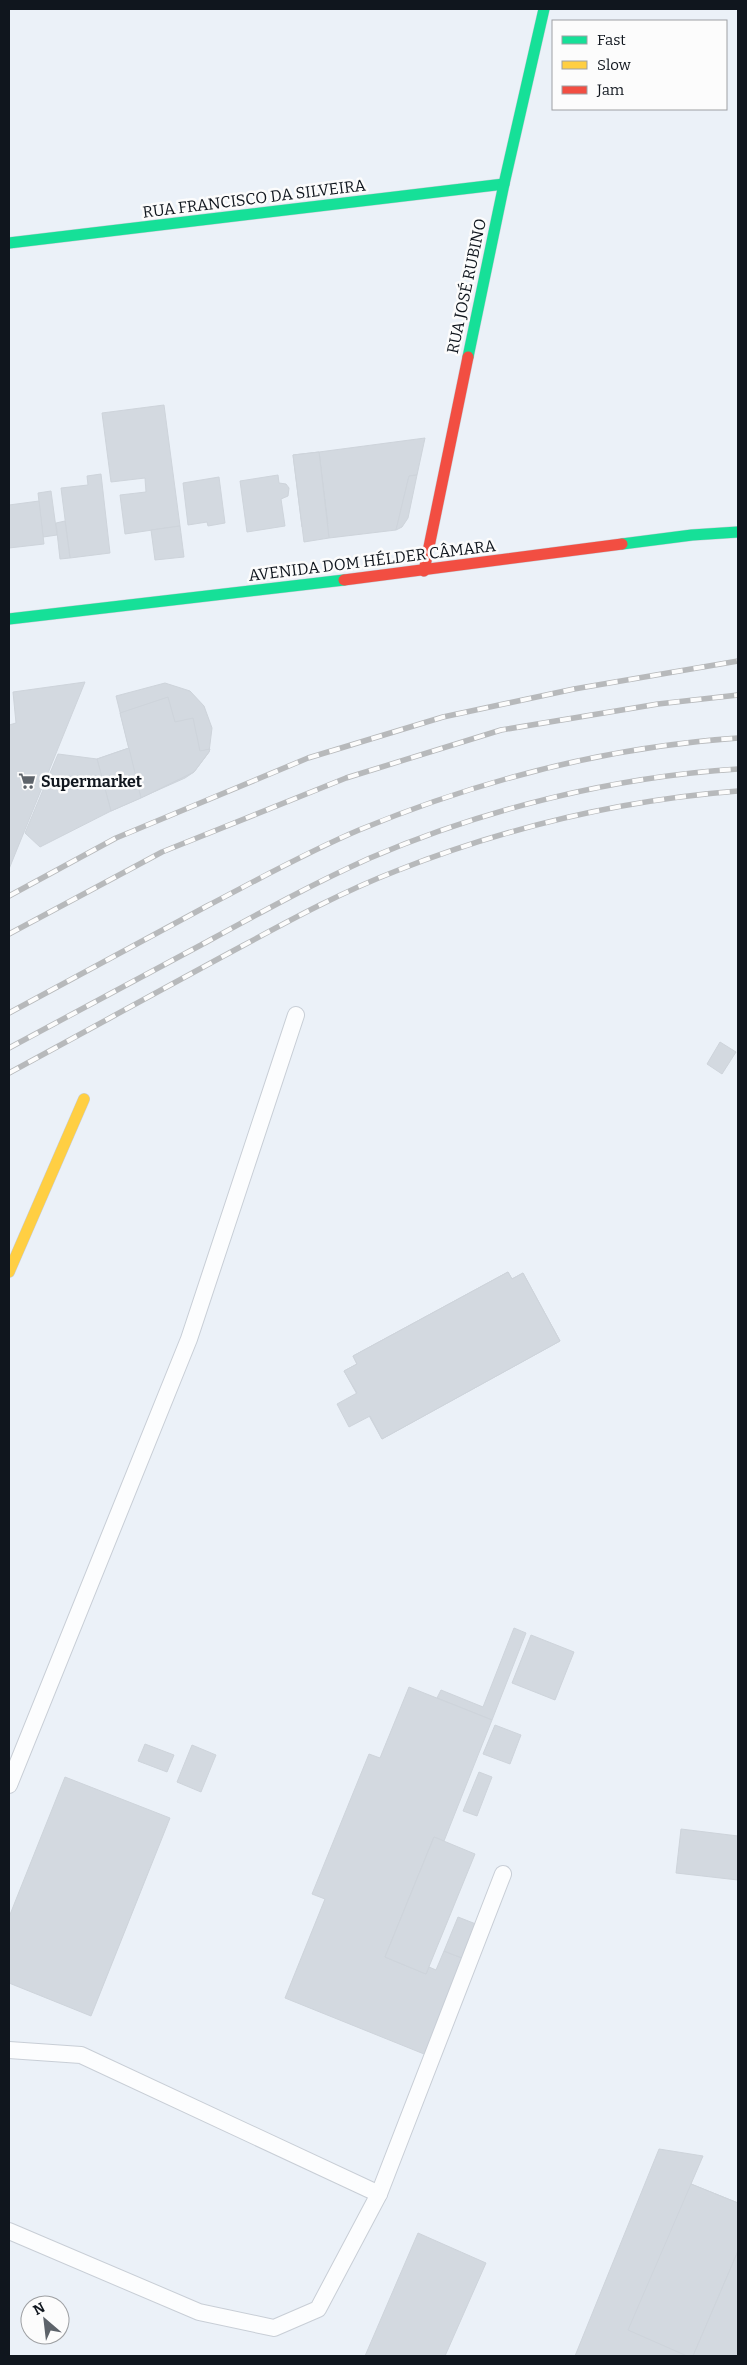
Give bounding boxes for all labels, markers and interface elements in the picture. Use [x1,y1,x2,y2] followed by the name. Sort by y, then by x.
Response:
[552,20,727,110] legend
[597,31,626,49] text: Fast
[597,56,632,74] text: Slow
[596,81,625,99] text: Jam
[141,175,367,222] street label: RUA FRANCISCO DA SILVEIRA
[442,217,490,355] street label: RUA JOSÉ RUBINO
[247,535,497,585] street label: AVENIDA DOM HÉLDER CÂMARA
[17,771,37,791] supermarket icon: Supermarket
[41,772,143,791] place label: Supermarket
[20,2295,70,2345] north arrow
[30,2299,48,2319] text: N

